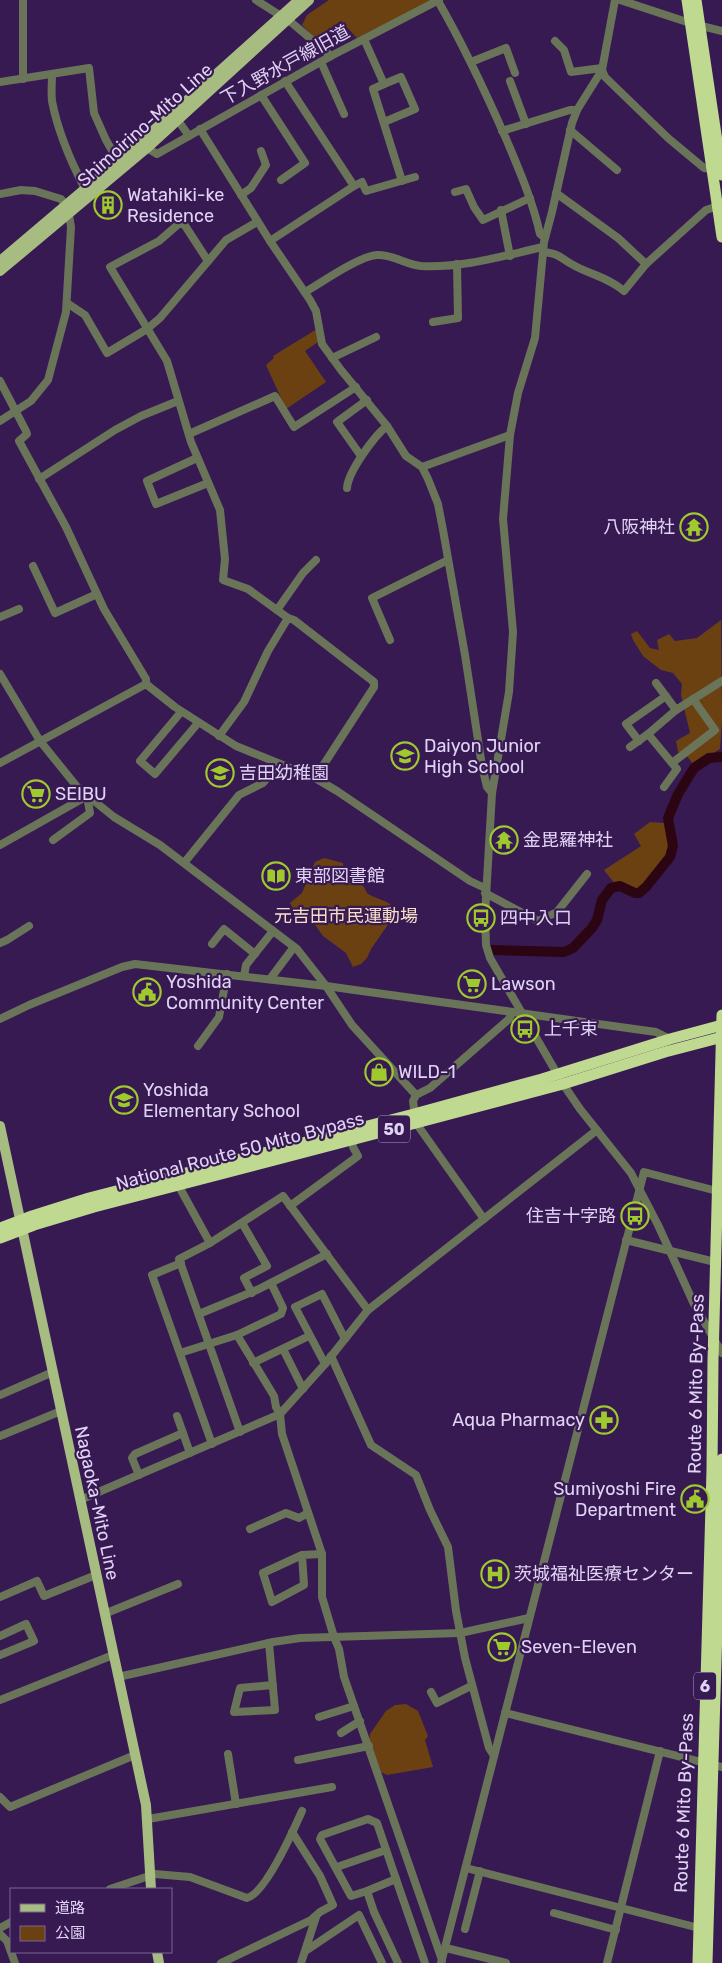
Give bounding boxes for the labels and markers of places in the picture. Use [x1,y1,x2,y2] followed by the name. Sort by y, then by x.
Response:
[127,184,224,227] place label: Watahiki-ke Residence
[93,190,123,220] building icon: Watahiki-ke Residence
[679,512,709,542] temple icon: 八阪神社
[603,516,675,538] place label: 八阪神社
[424,735,541,778] place label: Daiyon Junior High School
[390,741,420,771] school or university icon: Daiyon Junior High School
[205,758,235,788] school or university icon: 吉田幼稚園
[239,762,329,784] place label: 吉田幼稚園
[21,779,51,809] supermarket icon: SEIBU
[55,783,107,805] place label: SEIBU
[489,825,519,855] temple icon: 金毘羅神社
[523,829,613,851] place label: 金毘羅神社
[261,861,291,891] library icon: 東部図書館
[295,865,385,887] place label: 東部図書館
[466,903,496,933] bus stop icon: 四中入口
[500,907,572,929] place label: 四中入口
[457,969,487,999] supermarket icon: Lawson
[166,971,324,1014] place label: Yoshida Community Center
[491,973,556,995] place label: Lawson
[132,977,162,1007] public building icon: Yoshida Community Center
[510,1014,540,1044] bus stop icon: 上千束
[544,1018,598,1040] place label: 上千束
[364,1057,394,1087] shop icon: WILD-1
[398,1061,456,1083] place label: WILD-1
[143,1079,300,1122] place label: Yoshida Elementary School
[109,1085,139,1115] school or university icon: Yoshida Elementary School
[620,1201,650,1231] bus stop icon: 住吉十字路
[526,1205,616,1227] place label: 住吉十字路
[589,1405,619,1435] pharmacy icon: Aqua Pharmacy
[452,1409,585,1431] place label: Aqua Pharmacy
[553,1478,676,1521] place label: Sumiyoshi Fire Department
[680,1484,710,1514] public building icon: Sumiyoshi Fire Department
[480,1559,510,1589] hospital icon: 茨城福祉医療センター
[514,1563,694,1585] place label: 茨城福祉医療センター
[487,1632,517,1662] supermarket icon: Seven-Eleven
[521,1636,637,1658] place label: Seven-Eleven

